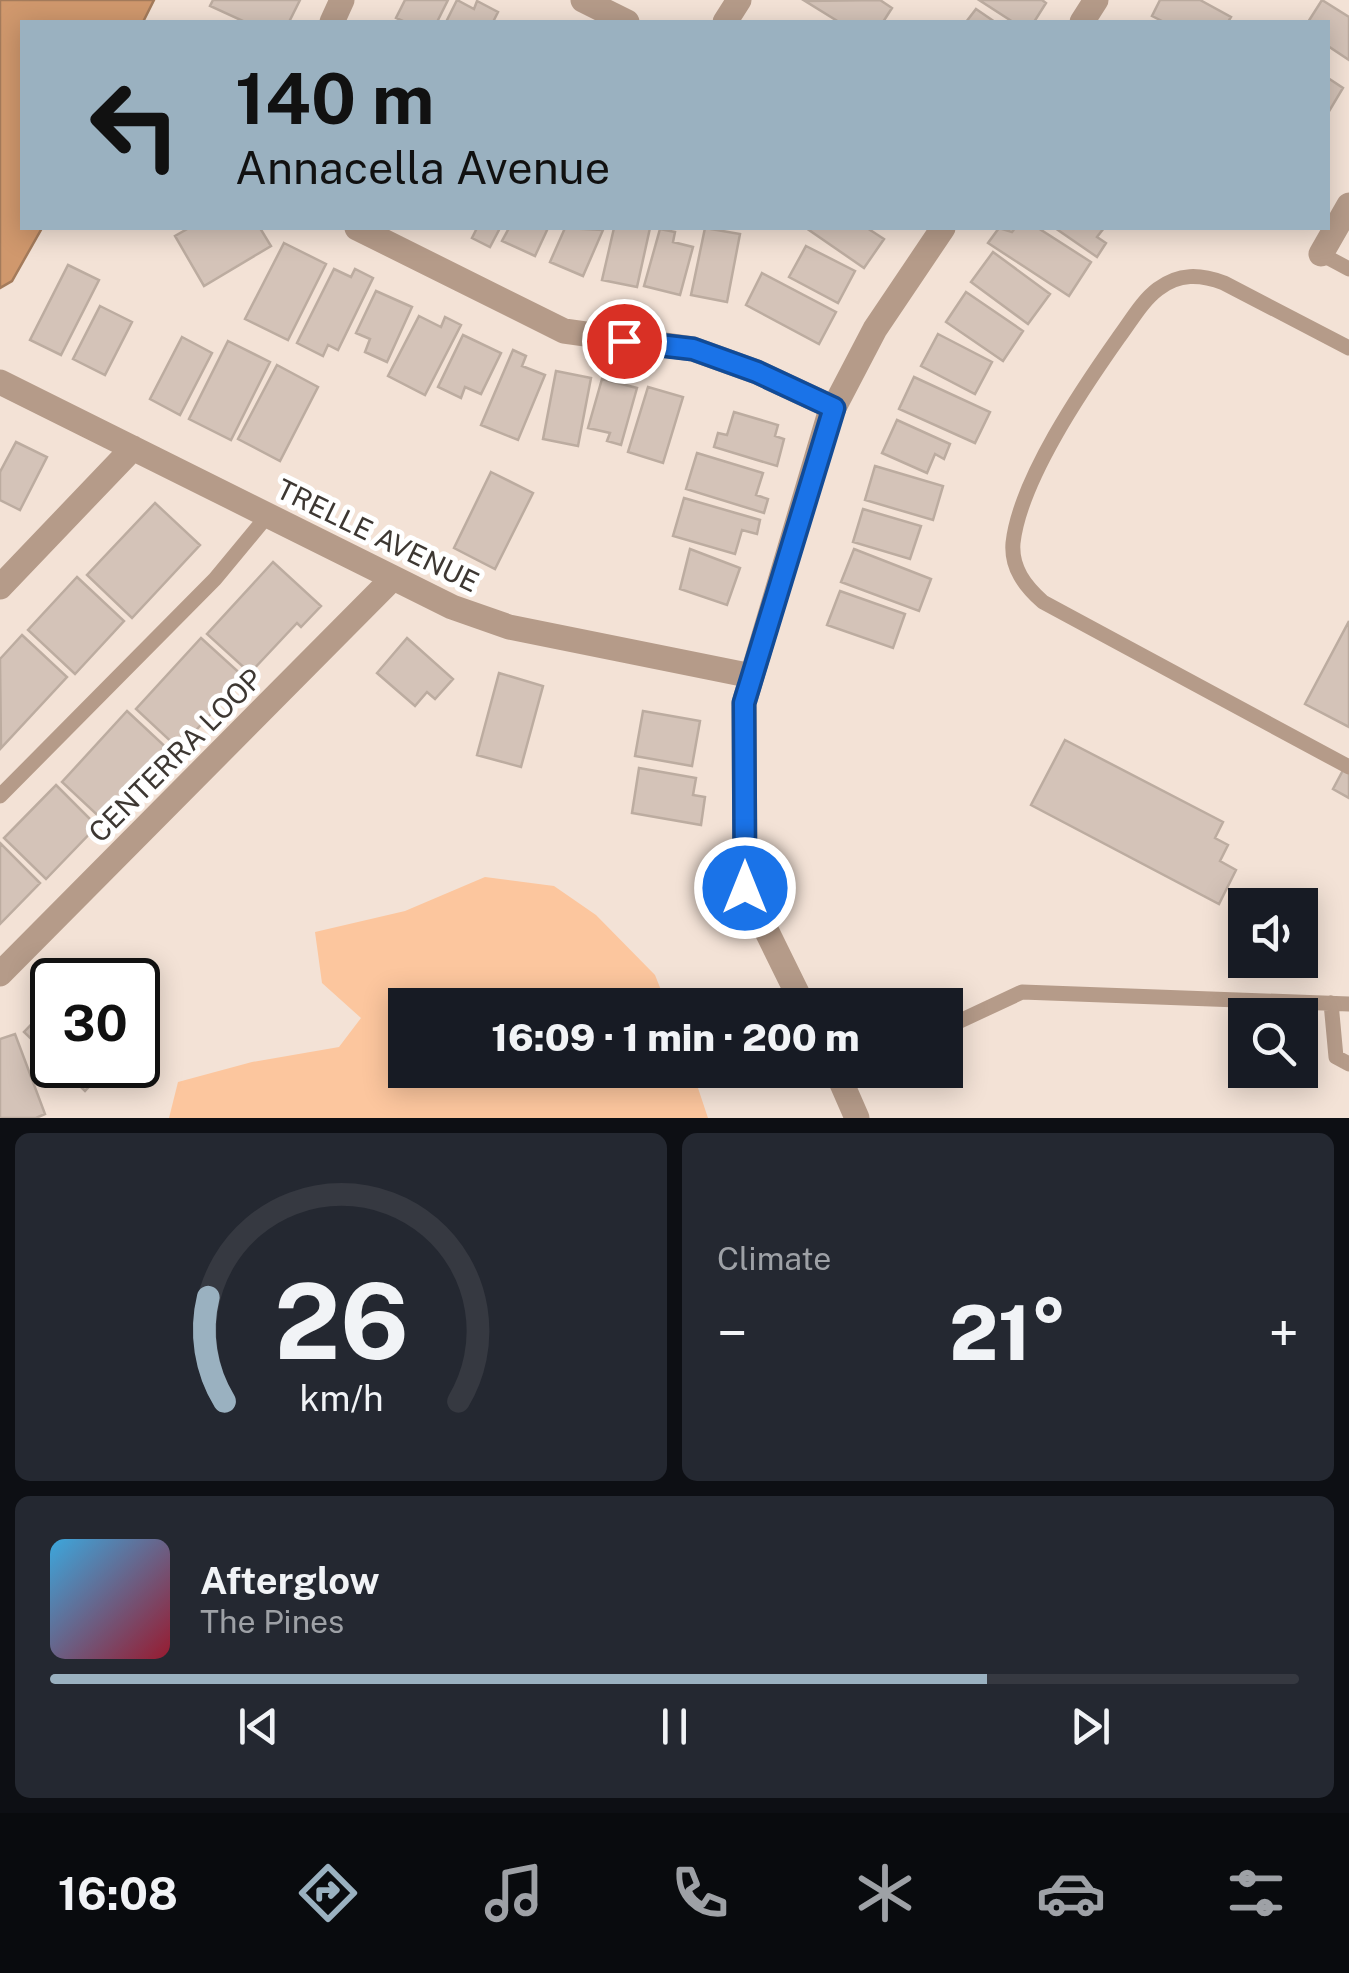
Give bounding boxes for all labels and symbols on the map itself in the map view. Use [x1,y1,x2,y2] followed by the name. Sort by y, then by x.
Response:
[582,299,667,384] pin
[272,472,484,598] street label: TRELLE AVENUE
[82,661,269,848] street label: CENTERRA LOOP
[693,836,797,940] position arrow
[30,958,160,1088] speed limit sign: 30

